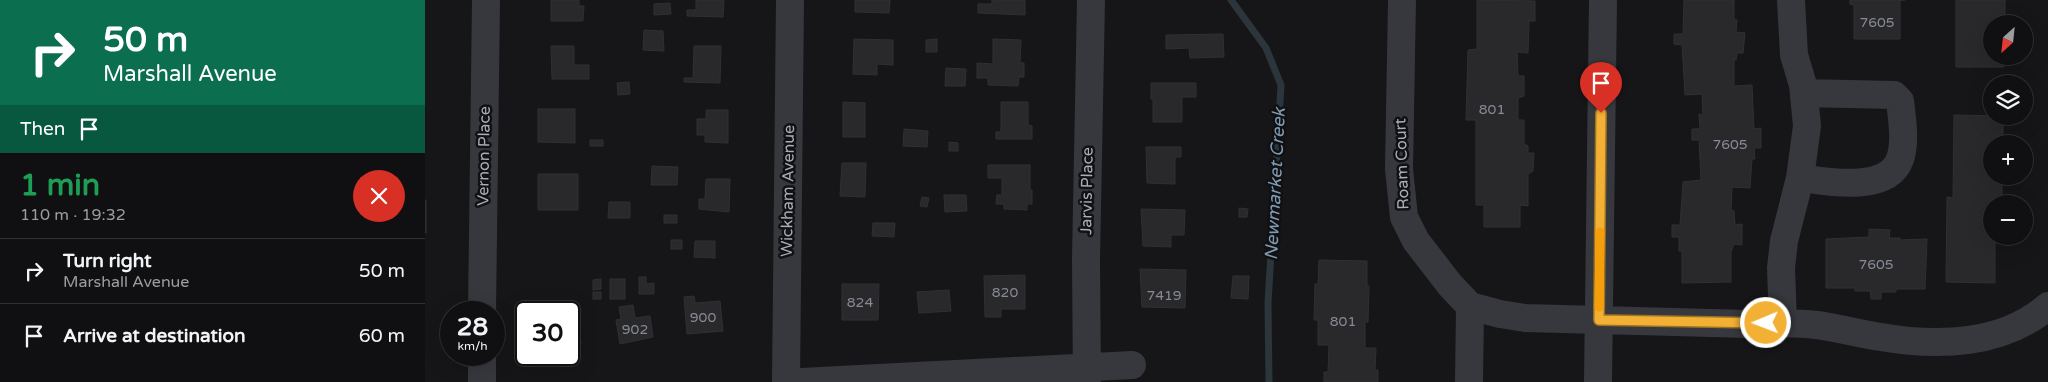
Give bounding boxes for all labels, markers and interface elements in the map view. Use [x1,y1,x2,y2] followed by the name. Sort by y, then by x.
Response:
[1859,14,1895,31] house number: 7605
[1983,15,2033,65] north arrow
[1983,15,2033,245] map controls
[103,19,188,61] text: 50 m
[20,20,85,85] icon: right
[103,61,277,87] text: Marshall Avenue
[1580,62,1622,113] pin
[1587,69,1615,97] icon: arrive
[1983,75,2033,125] button: layers
[1479,101,1505,118] house number: 801
[473,106,495,206] street label: Vernon Place
[1260,106,1290,261] water label: Newmarket Creek
[75,115,103,143] icon: arrive
[20,118,65,140] text: Then
[1390,118,1414,210] street label: Roam Court
[777,125,799,257] street label: Wickham Avenue
[1983,135,2033,185] button: +
[1712,136,1748,153] house number: 7605
[1076,147,1098,235] street label: Jarvis Place
[20,167,100,204] text: 1 min
[353,170,405,222] button: close
[1983,195,2033,245] button: −
[20,205,126,225] text: 110 m · 19:32
[63,250,151,272] text: Turn right
[1858,256,1894,273] house number: 7605
[20,257,48,285] icon: right
[359,260,405,282] text: 50 m
[63,272,189,292] text: Marshall Avenue
[992,284,1018,301] house number: 820
[1146,287,1182,304] house number: 7419
[847,294,873,311] house number: 824
[1739,296,1791,348] position arrow
[515,301,580,366] speed limit sign: 30
[690,309,716,326] house number: 900
[457,312,488,342] text: 28
[1330,313,1356,330] house number: 801
[622,321,648,338] house number: 902
[20,322,48,350] icon: arrive
[63,325,246,347] text: Arrive at destination
[359,325,405,347] text: 60 m
[457,339,488,353] text: km/h

